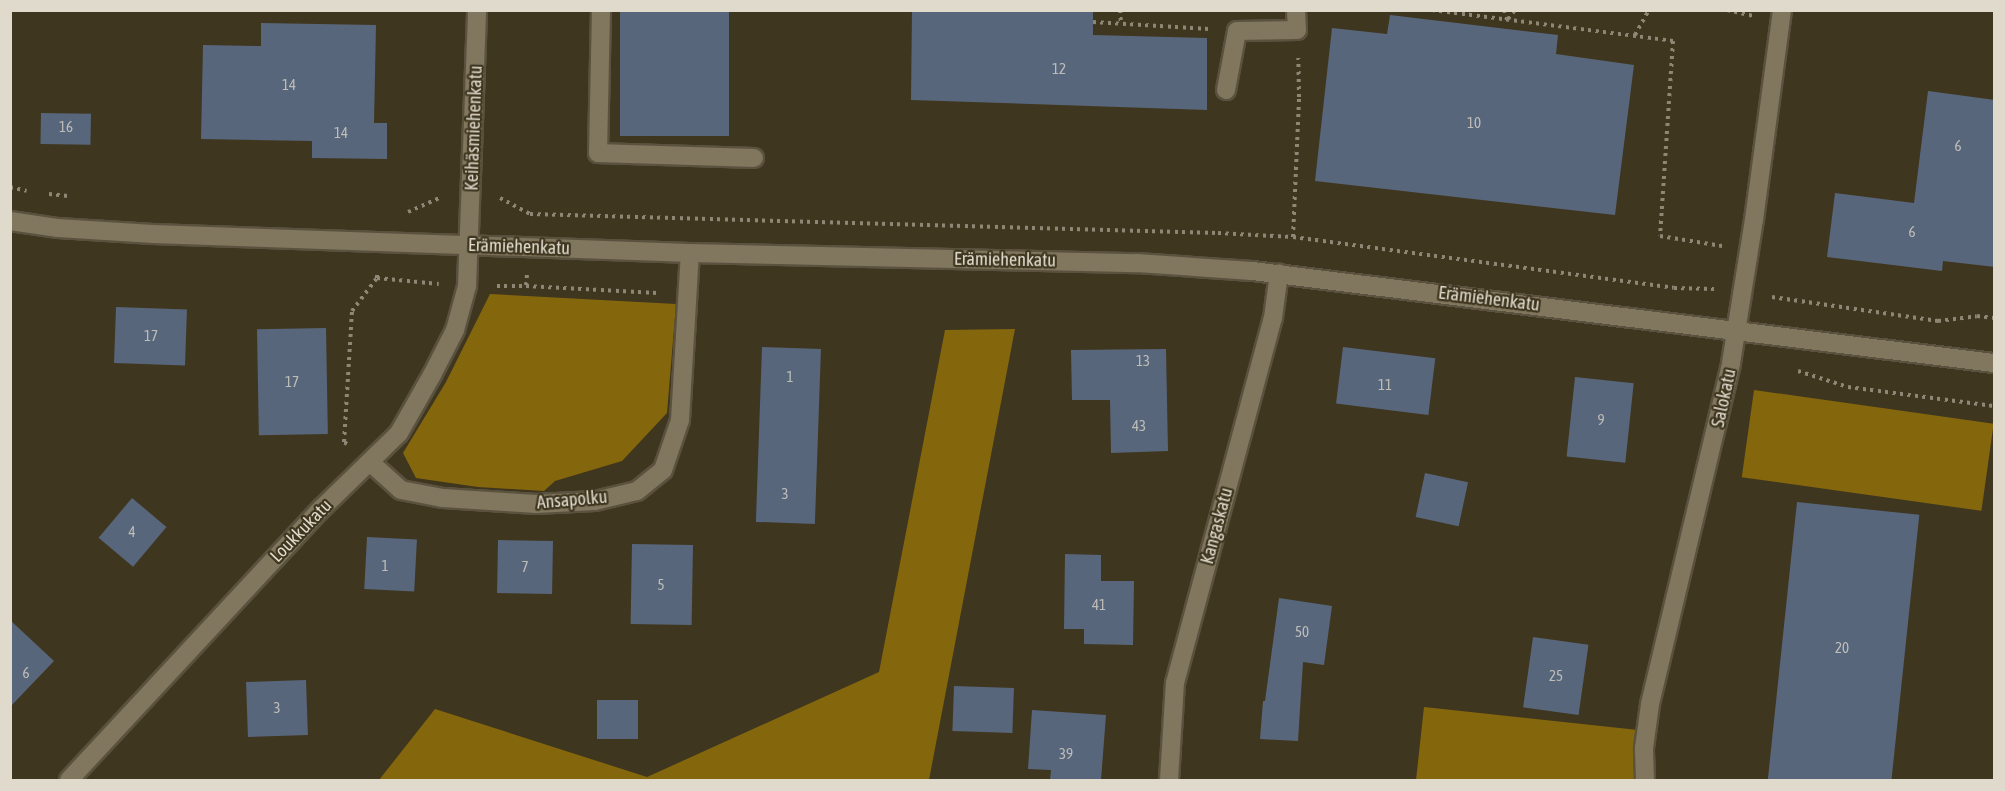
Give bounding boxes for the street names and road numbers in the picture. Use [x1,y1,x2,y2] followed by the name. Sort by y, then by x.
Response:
[461,65,487,191] street label: Keihäsmiehenkatu
[468,234,570,260] street label: Erämiehenkatu
[954,248,1056,272] street label: Erämiehenkatu
[1437,282,1541,316] street label: Erämiehenkatu
[1707,367,1741,429] street label: Salokatu
[536,486,608,514] street label: Ansapolku
[1196,486,1238,566] street label: Kangaskatu
[266,495,336,567] street label: Loukkukatu

